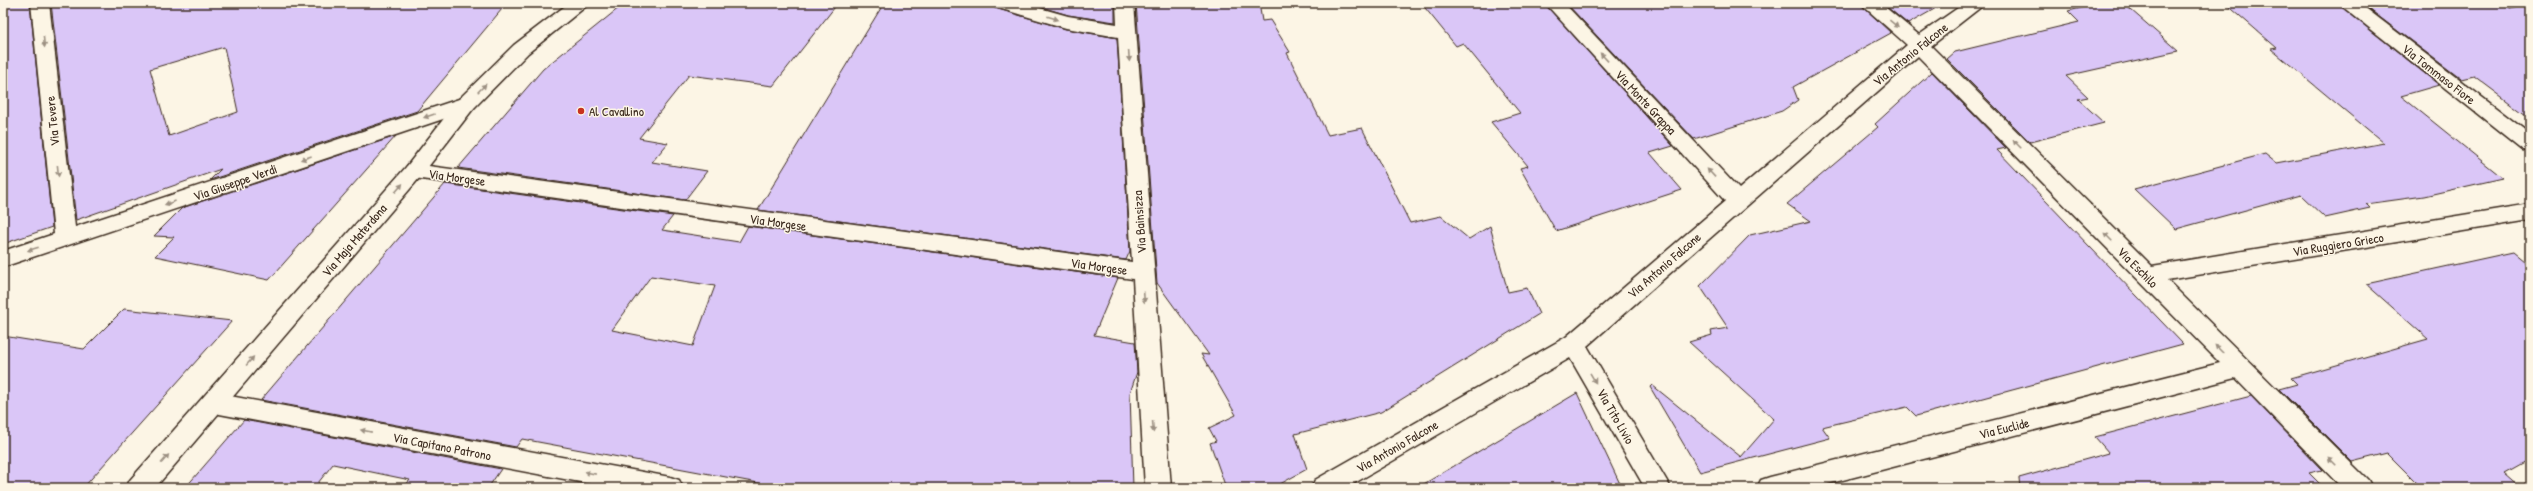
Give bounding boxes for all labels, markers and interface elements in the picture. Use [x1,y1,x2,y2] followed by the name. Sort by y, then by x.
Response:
[1048,15,1060,21] one-way arrow
[1869,18,1951,90] street label: Via Antonio Falcone
[1889,19,1899,28] one-way arrow
[41,36,47,48] one-way arrow
[2398,40,2480,108] street label: Via Tommaso Fiore
[1125,50,1132,62] one-way arrow
[1599,52,1608,62] one-way arrow
[1611,66,1681,138] street label: Via Monte Grappa
[477,83,487,93] one-way arrow
[40,95,64,147] street label: Via Tevere
[589,102,644,120] place label: Al Cavallino
[576,106,586,116] marker: Al Cavallino
[423,114,435,120] one-way arrow
[2012,139,2022,149] one-way arrow
[300,155,312,161] one-way arrow
[191,159,279,205] street label: Via Giuseppe Verdi
[427,164,487,190] street label: Via Morgese
[55,165,61,177] one-way arrow
[1707,168,1716,177] one-way arrow
[394,183,403,193] one-way arrow
[1128,190,1150,254] street label: Via Bainsizza
[317,200,391,280] street label: Via Maja Materdona
[163,201,175,207] one-way arrow
[748,209,808,235] street label: Via Morgese
[1623,228,1705,302] street label: Via Antonio Falcone
[2291,228,2385,260] street label: Via Ruggiero Grieco
[2104,232,2113,242] one-way arrow
[2114,243,2162,291] street label: Via Eschilo
[27,246,39,252] one-way arrow
[1069,253,1129,279] street label: Via Morgese
[1141,291,1148,303] one-way arrow
[2215,344,2224,354] one-way arrow
[245,356,255,366] one-way arrow
[1590,372,1597,384] one-way arrow
[1593,385,1639,447] street label: Via Tito Livio
[1977,413,2031,443] street label: Via Euclide
[1353,415,1441,477] street label: Via Antonio Falcone
[1150,421,1157,433] one-way arrow
[360,428,372,434] one-way arrow
[391,428,493,464] street label: Via Capitano Patrono
[160,454,169,464] one-way arrow
[2327,456,2337,466] one-way arrow
[584,470,596,476] one-way arrow

